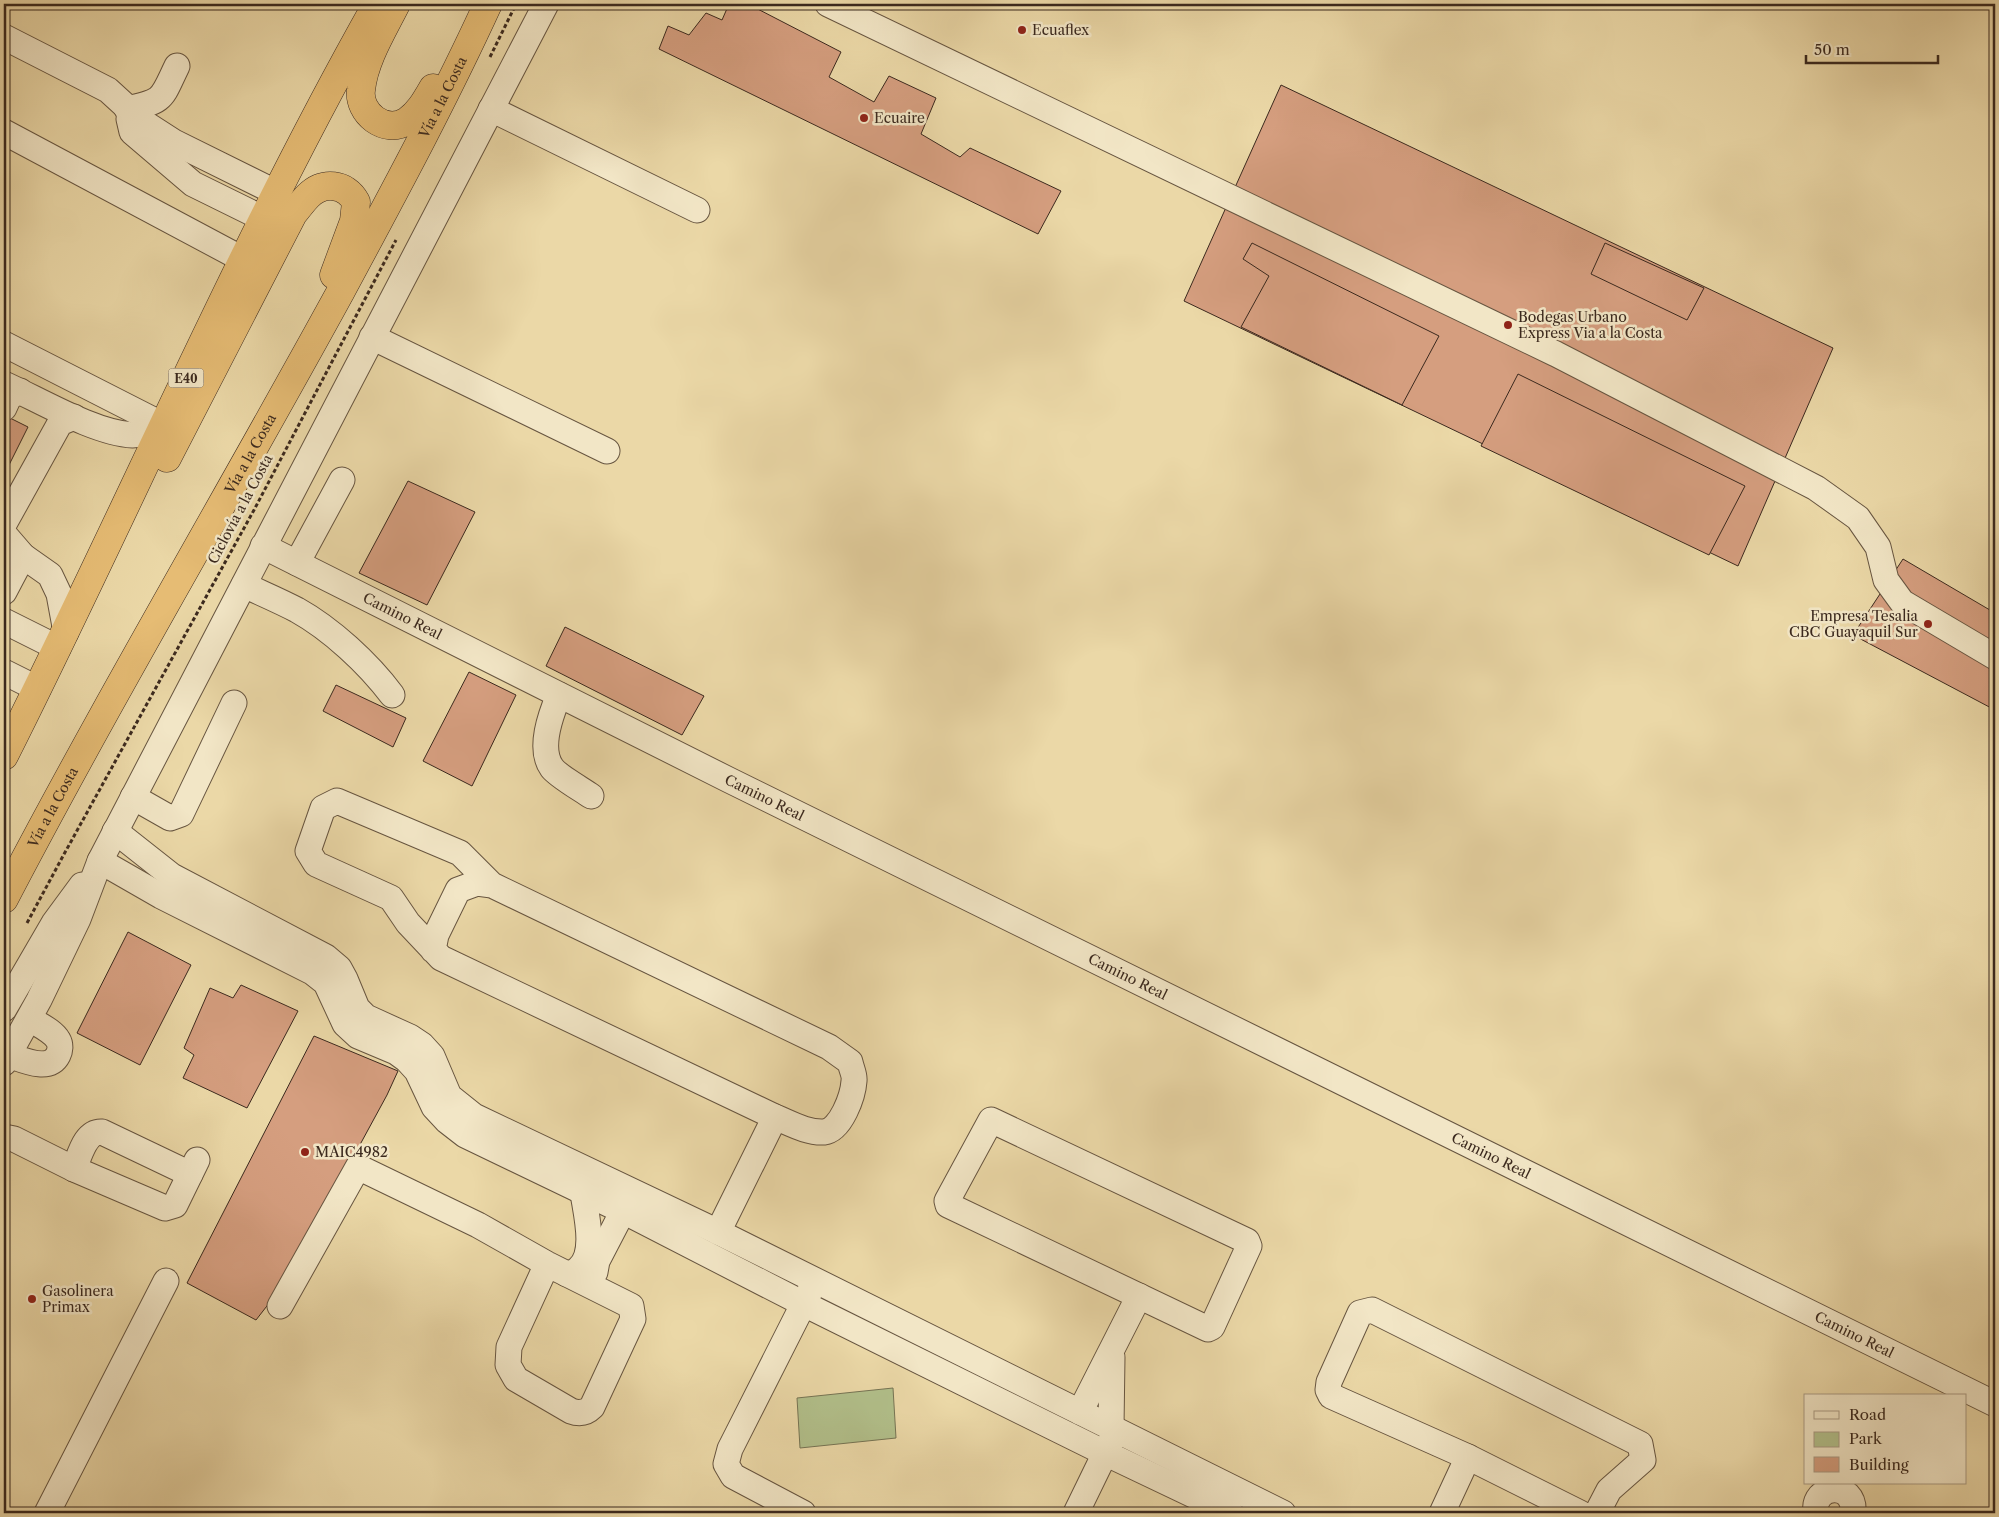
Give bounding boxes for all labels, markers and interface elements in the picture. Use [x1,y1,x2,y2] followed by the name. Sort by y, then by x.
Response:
[1032,21,1090,39] place label: Ecuaflex
[1016,24,1028,36] marker: Ecuaflex
[1806,32,1939,64] scale bar
[1814,40,1850,59] text: 50 m
[414,53,471,142] street label: Vía a la Costa
[874,109,925,127] place label: Ecuaire
[858,112,870,124] marker: Ecuaire
[1518,308,1663,342] place label: Bodegas Urbano Express Via a la Costa
[1502,319,1514,331] marker: Bodegas Urbano Express Via a la Costa
[168,368,204,388] road number: E40
[220,410,280,498] street label: Vía a la Costa
[204,451,277,567] street label: Ciclovía a la Costa
[360,589,445,643] street label: Camino Real
[1789,607,1919,641] place label: Empresa Tesalia CBC Guayaquil Sur
[1922,618,1934,630] marker: Empresa Tesalia CBC Guayaquil Sur
[23,763,82,852] street label: Vía a la Costa
[722,770,807,825] street label: Camino Real
[1085,949,1170,1004] street label: Camino Real
[1448,1128,1534,1183] street label: Camino Real
[315,1143,388,1161] place label: MAIC4982
[299,1146,311,1158] marker: MAIC4982
[42,1282,114,1316] place label: Gasolinera Primax
[26,1293,38,1305] marker: Gasolinera Primax
[1812,1308,1897,1362] street label: Camino Real
[1804,1394,1966,1484] legend
[1849,1405,1886,1424] text: Road
[1849,1429,1883,1448] text: Park
[1849,1455,1909,1474] text: Building

